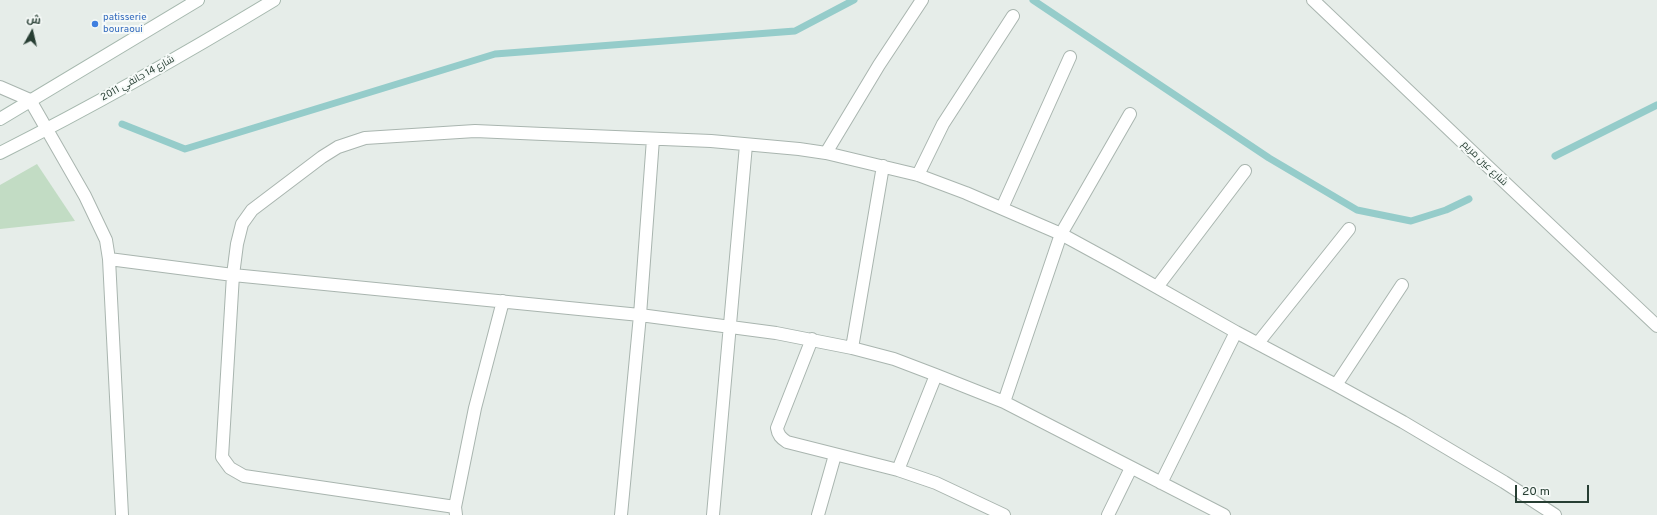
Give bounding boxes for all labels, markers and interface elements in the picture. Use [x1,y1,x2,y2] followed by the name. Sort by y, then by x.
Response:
[12,12,52,52] north arrow
[26,12,42,28] text: ش
[103,12,147,36] place label: patisserie bouraoui
[90,19,100,29] marker: patisserie bouraoui
[99,54,177,104] street label: شارع 14 جانفي 2011
[1458,139,1510,189] street label: شارع عين مريم
[1517,477,1591,503] scale bar
[1522,484,1550,500] text: 20 m

